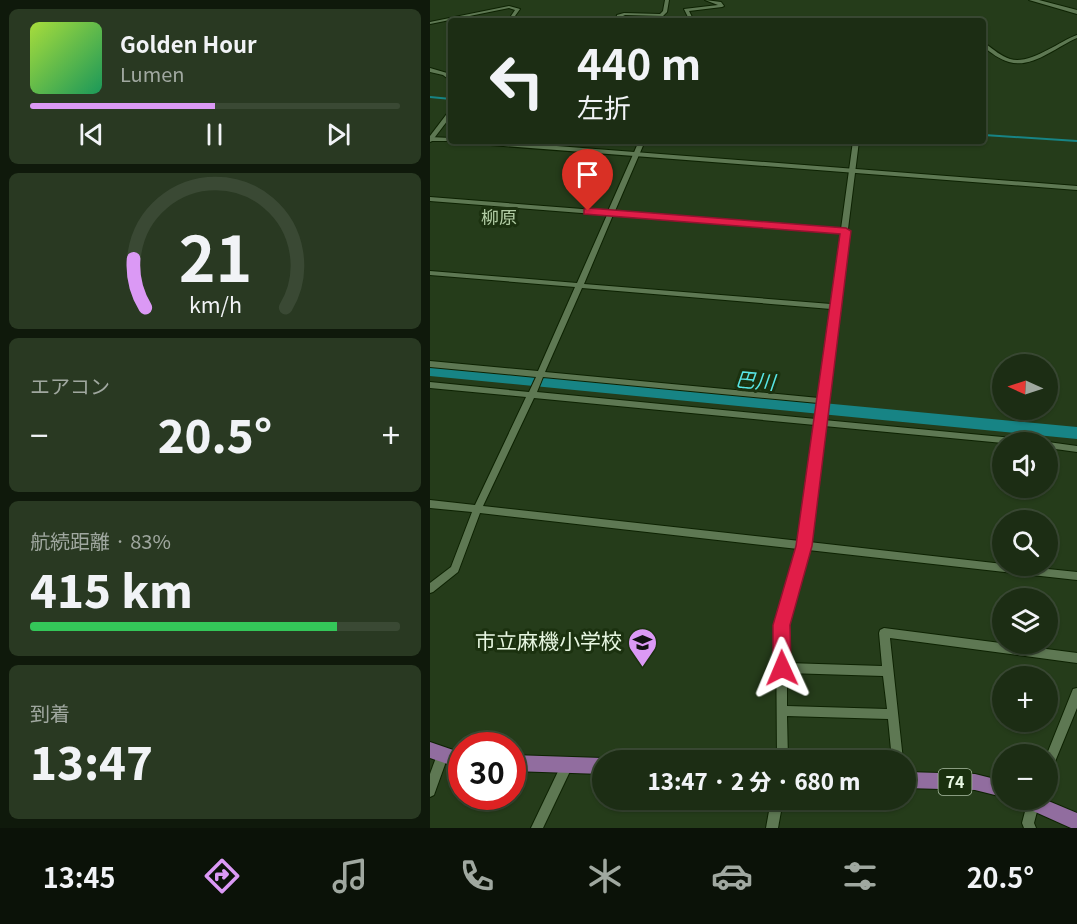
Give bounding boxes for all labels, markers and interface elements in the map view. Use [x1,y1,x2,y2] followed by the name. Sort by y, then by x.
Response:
[120,27,257,59] text: Golden Hour
[577,31,701,92] text: 440 m
[478,42,556,120] icon: left
[120,59,185,88] text: Lumen
[577,87,631,126] text: 左折
[75,118,108,151] icon: previous
[198,118,231,151] icon: pause
[322,118,355,151] icon: next
[562,149,613,211] pin
[571,158,604,191] icon: arrive
[481,203,517,229] district label: 柳原
[178,210,252,300] text: 21
[188,288,242,319] text: km/h
[992,354,1058,420] north arrow
[992,354,1058,810] map controls
[734,363,778,396] water label: 巴川
[30,371,110,400] text: エアコン
[158,401,272,466] text: 20.5°
[30,410,48,458] text: −
[382,410,400,458] text: +
[992,432,1058,498] button: sound
[992,510,1058,576] button: search
[30,526,171,555] text: 航続距離 · 83%
[30,556,193,621] text: 415 km
[992,588,1058,654] button: layers
[475,625,622,655] place label: 市立麻機小学校
[627,626,659,668] school or university icon: 市立麻機小学校
[750,636,814,700] position arrow
[992,666,1058,732] button: +
[30,698,70,727] text: 到着
[30,728,153,793] text: 13:47
[448,732,526,810] speed limit sign: 30
[992,744,1058,810] button: −
[648,764,860,796] text: 13:47 · 2 分 · 680 m
[938,769,972,795] road number: 74
[201,855,243,897] icon: directions
[329,855,371,897] icon: music
[456,855,498,897] icon: phone
[584,855,626,897] icon: climate
[711,855,753,897] icon: car
[839,855,881,897] icon: filters
[43,857,115,896] text: 13:45
[967,857,1034,896] text: 20.5°

